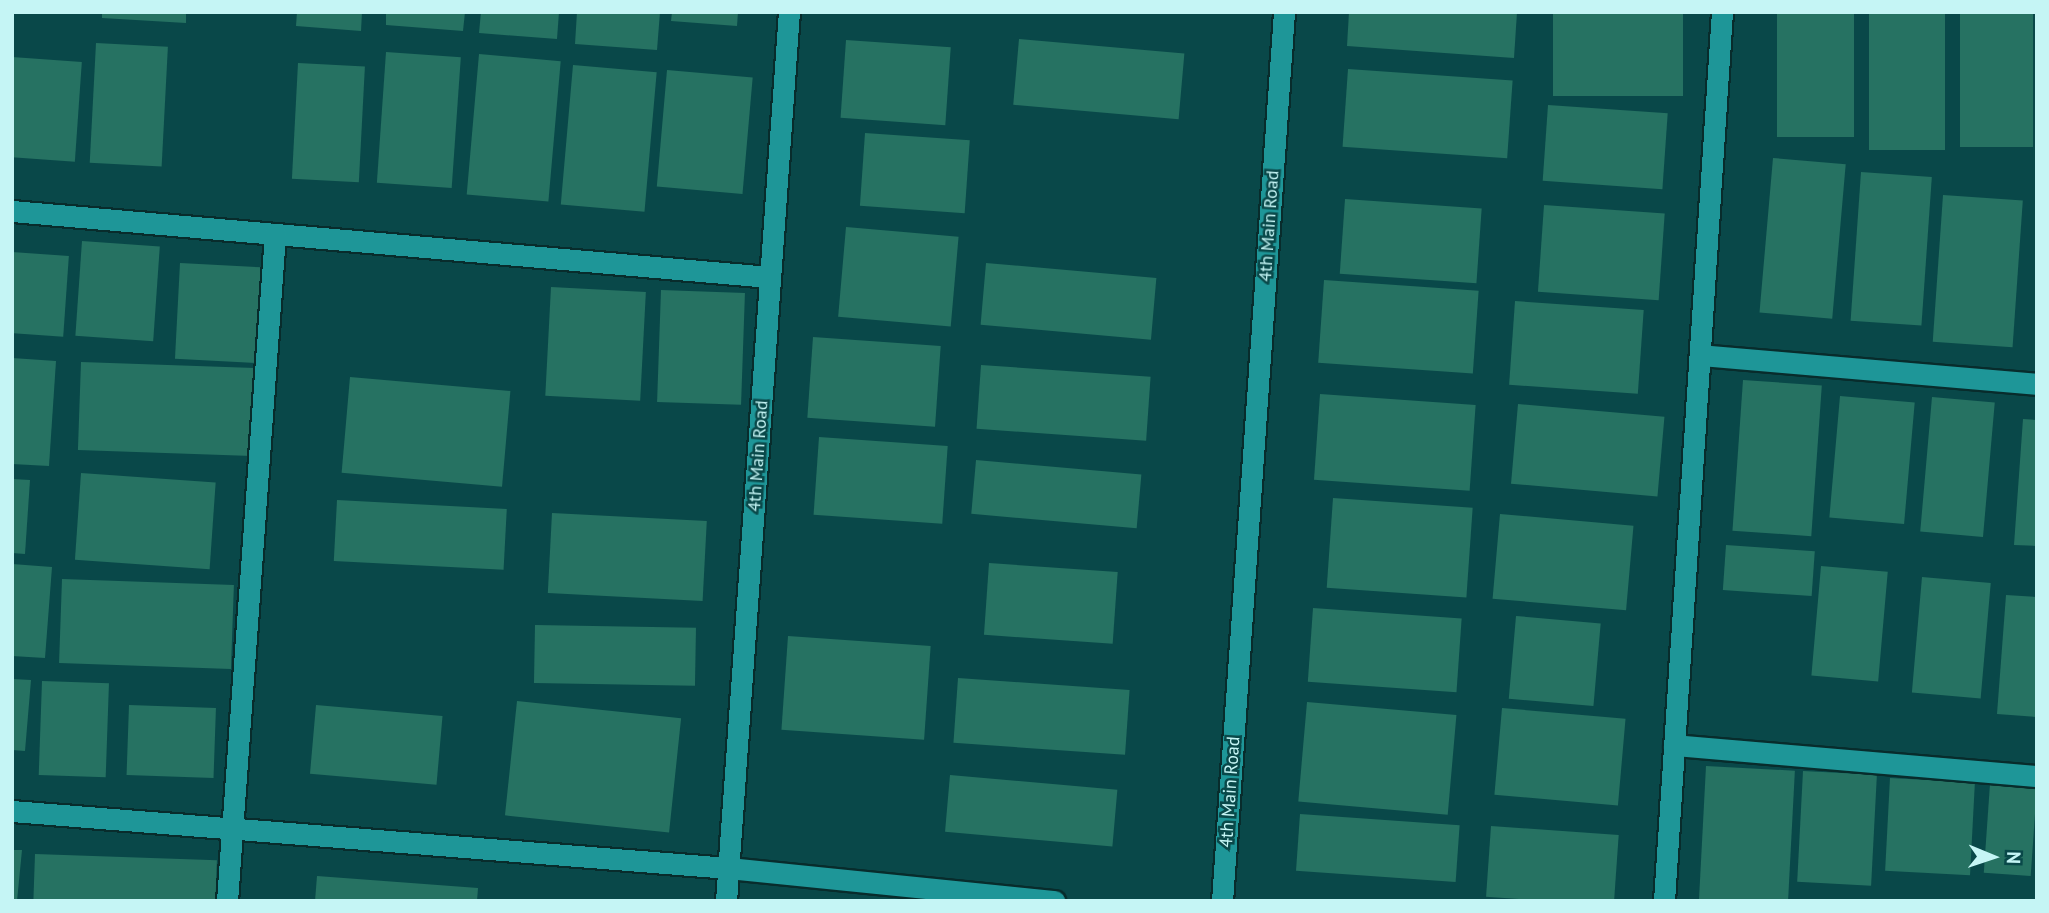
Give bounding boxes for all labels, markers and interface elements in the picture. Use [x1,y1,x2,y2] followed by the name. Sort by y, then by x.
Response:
[1254,170,1284,282] street label: 4th Main Road
[743,400,773,512] street label: 4th Main Road
[1215,736,1245,848] street label: 4th Main Road
[1958,822,2028,892] north arrow
[2002,851,2026,864] text: N

